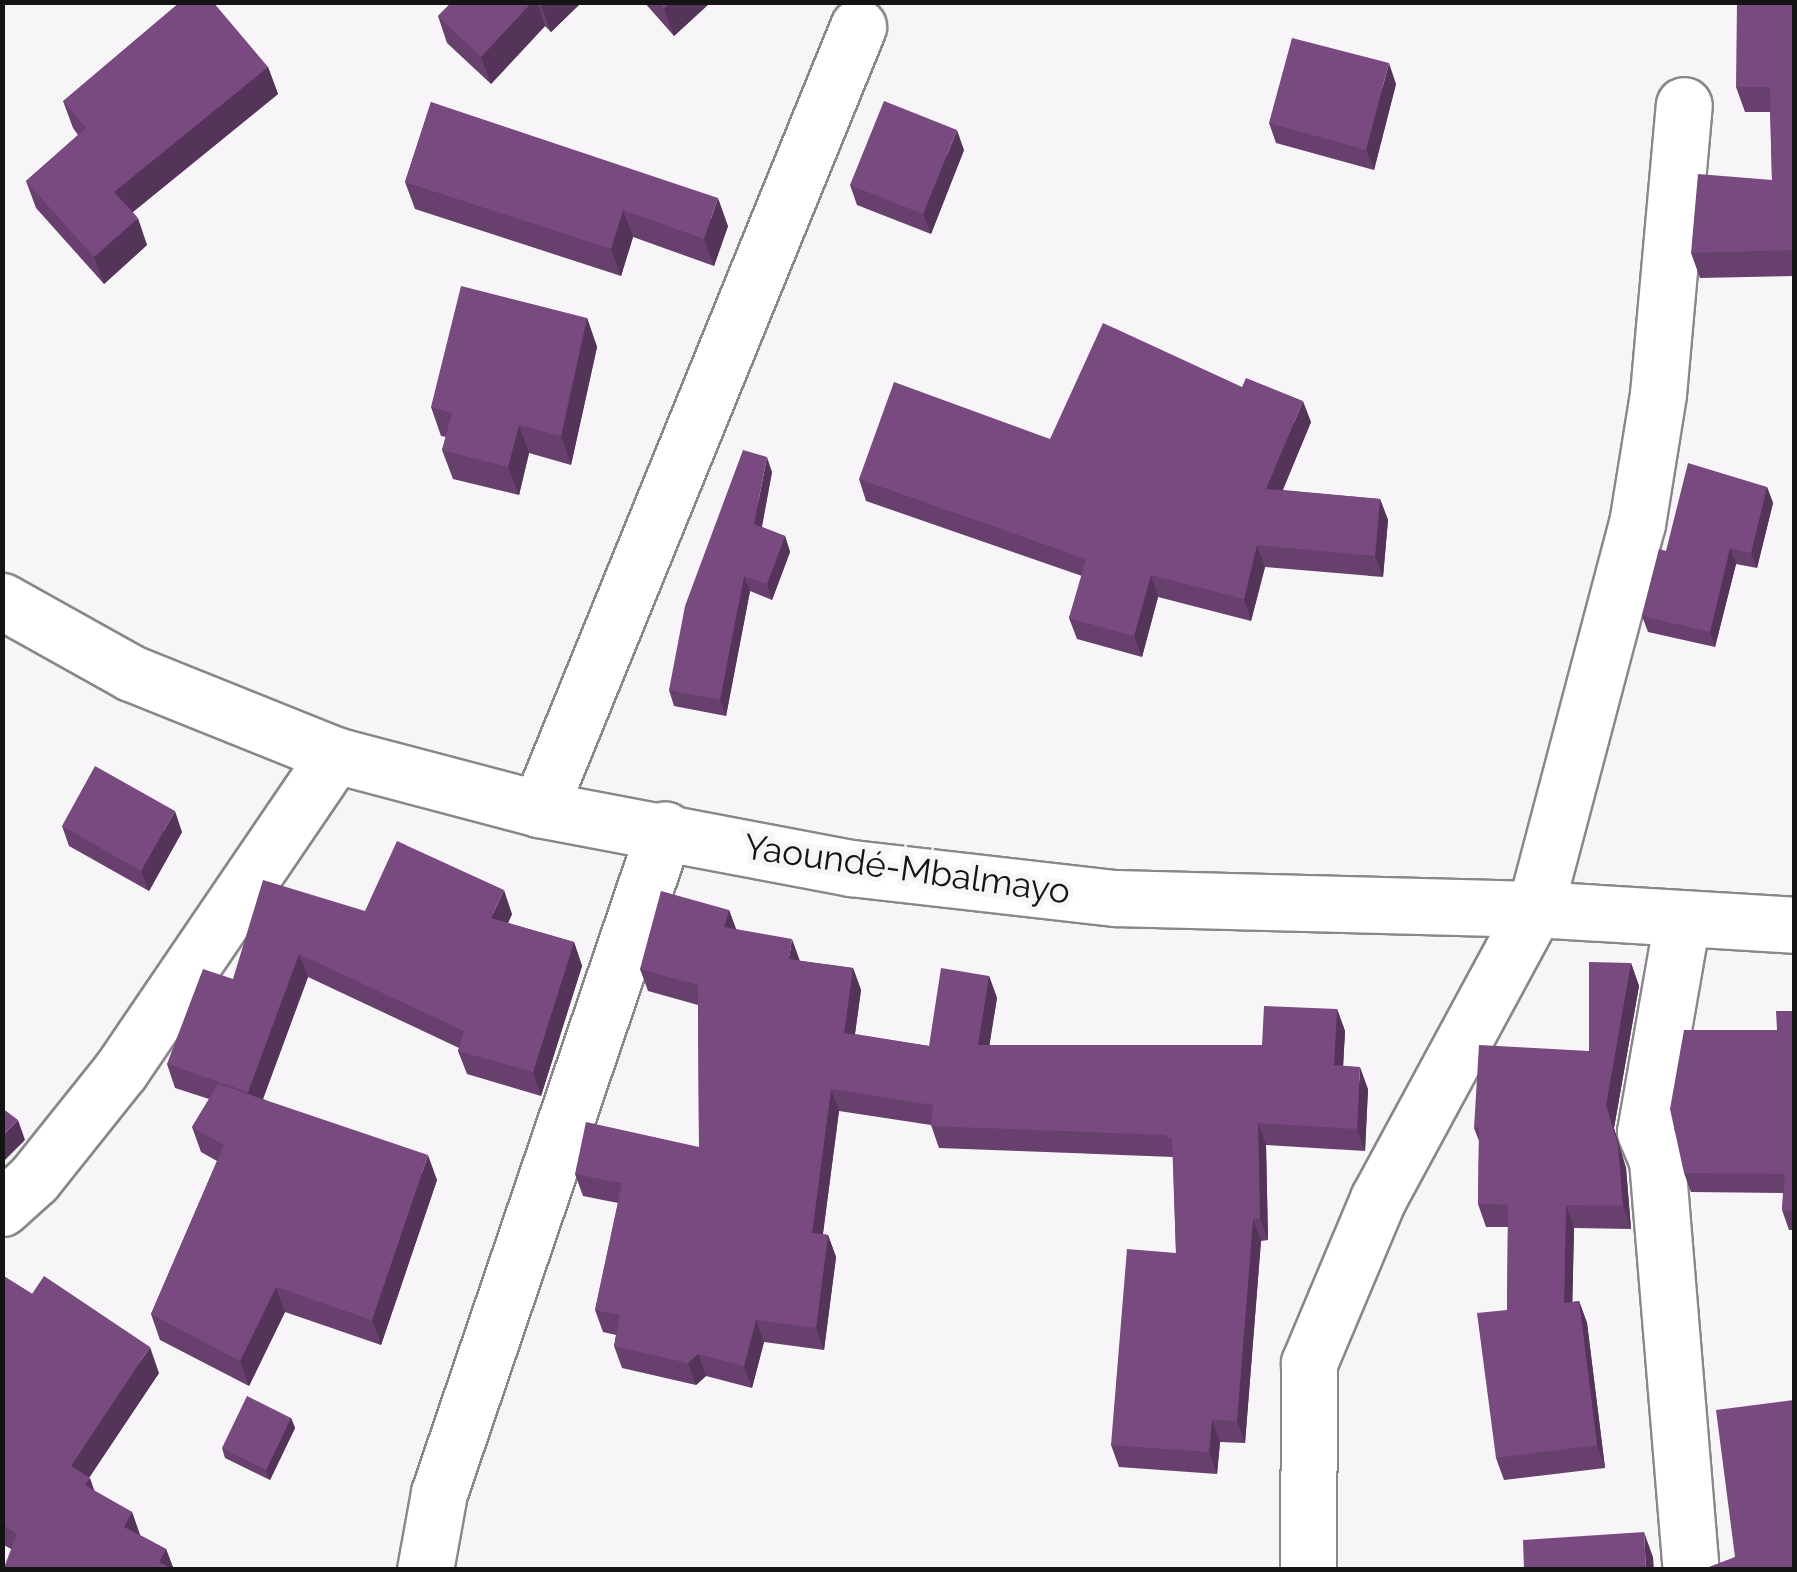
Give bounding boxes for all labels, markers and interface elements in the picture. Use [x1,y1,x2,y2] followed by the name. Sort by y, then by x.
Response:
[741,825,1073,913] street label: Yaoundé-Mbalmayo

